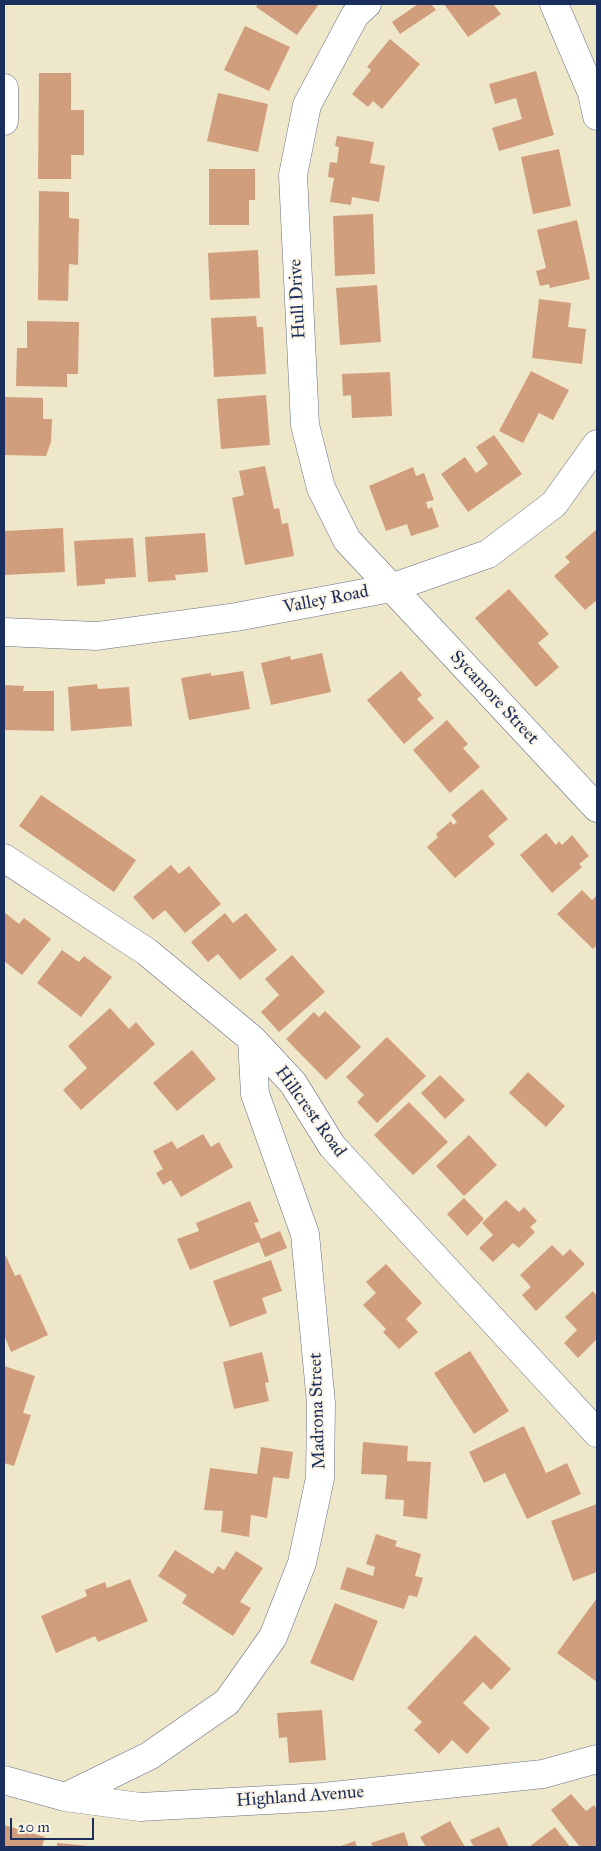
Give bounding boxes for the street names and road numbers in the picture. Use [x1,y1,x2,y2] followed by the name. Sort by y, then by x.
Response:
[285,258,311,340] street label: Hull Drive
[282,581,370,619] street label: Valley Road
[445,647,543,749] street label: Sycamore Street
[270,1062,350,1162] street label: Hillcrest Road
[305,1352,331,1470] street label: Madrona Street
[235,1782,365,1812] street label: Highland Avenue

